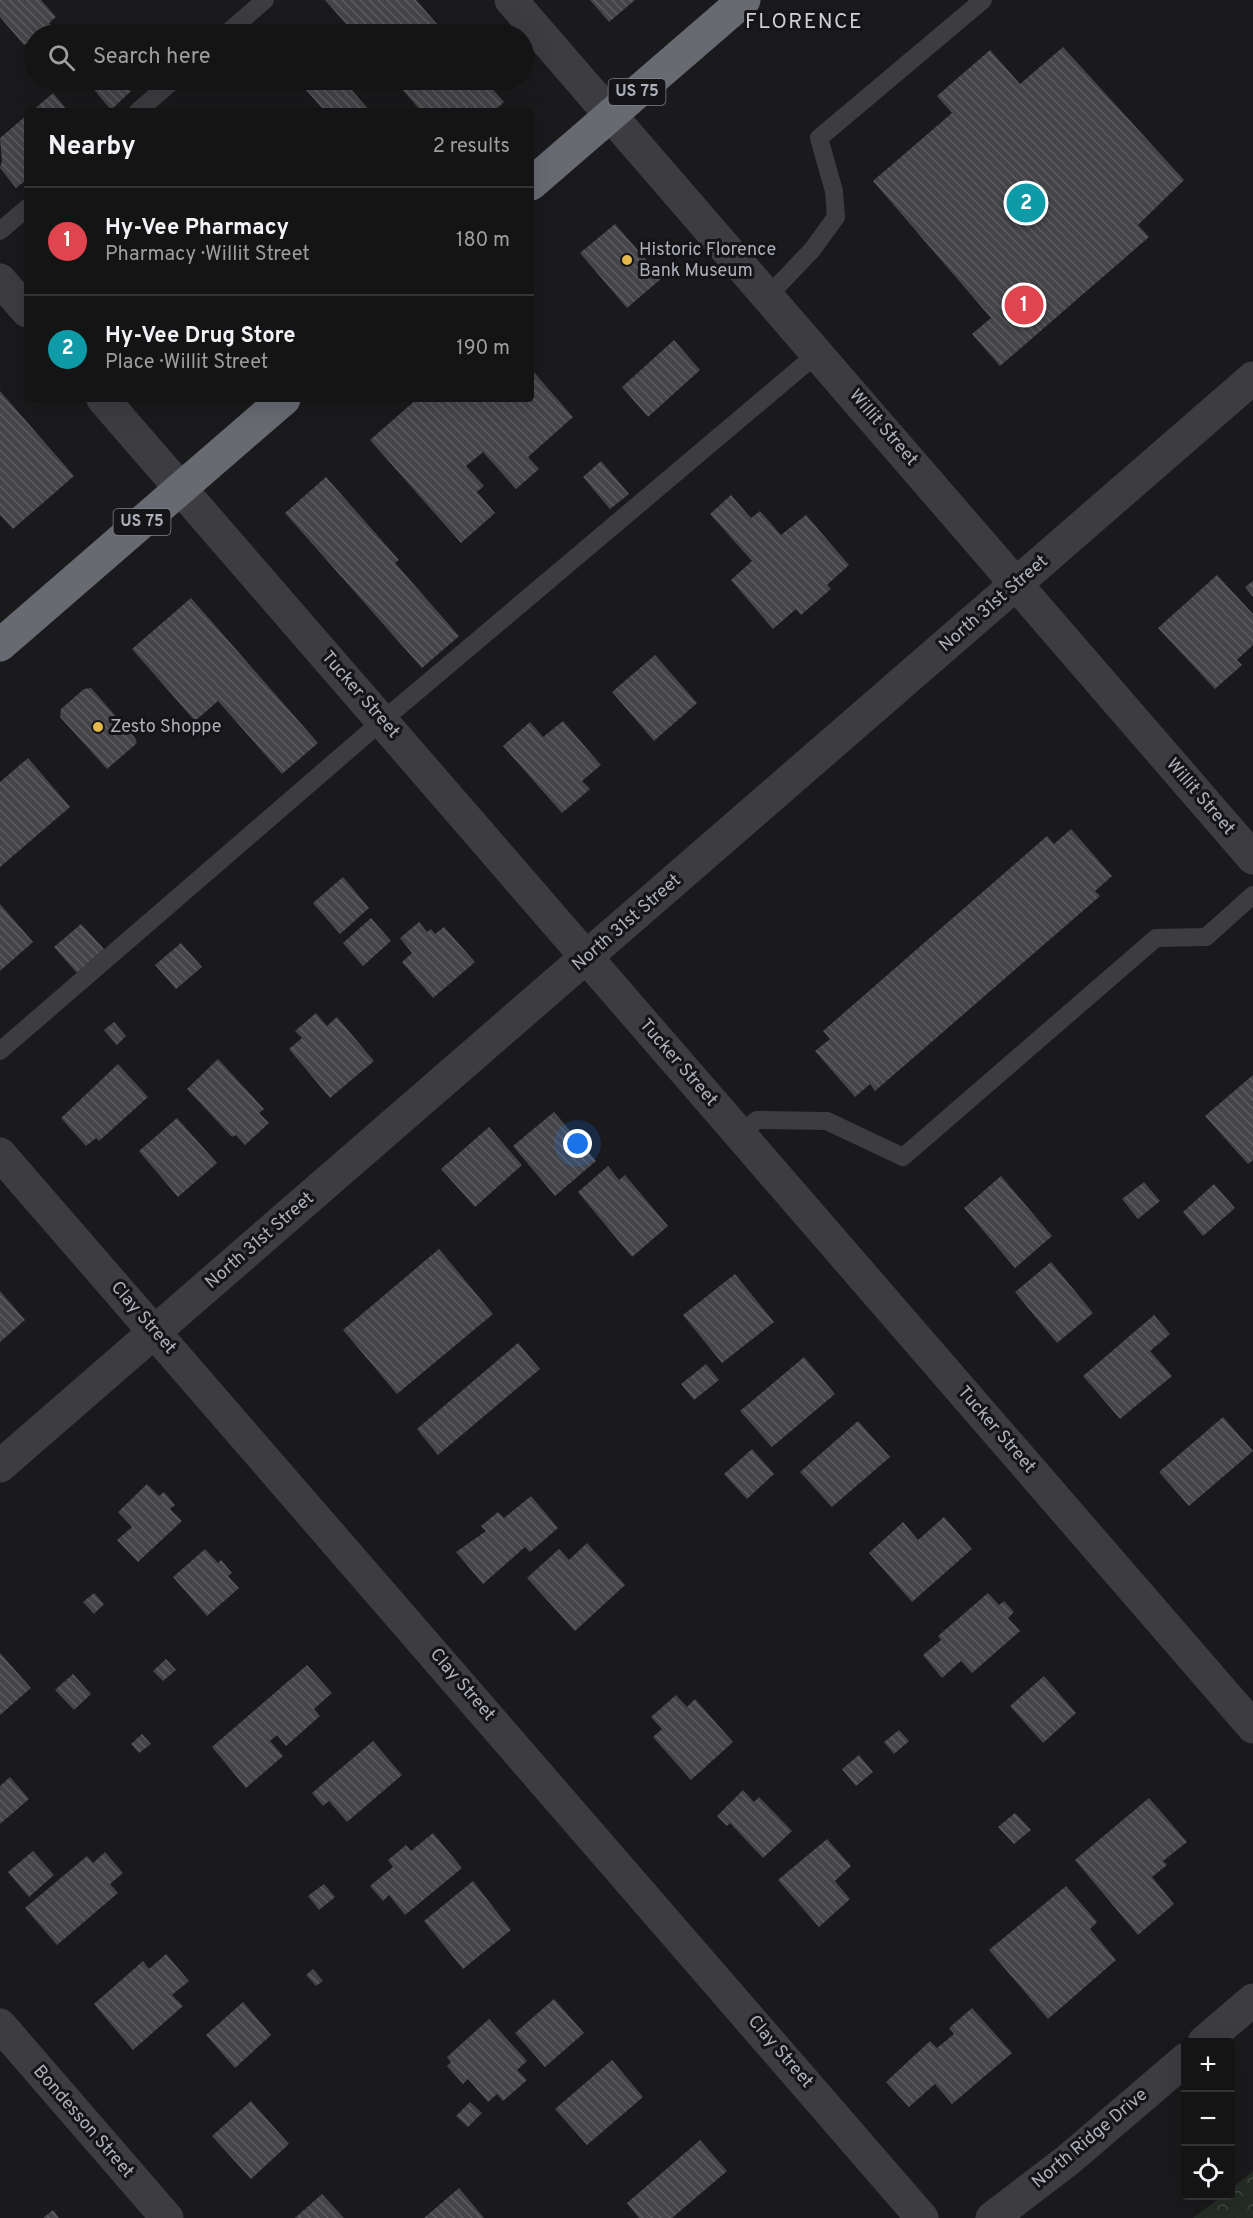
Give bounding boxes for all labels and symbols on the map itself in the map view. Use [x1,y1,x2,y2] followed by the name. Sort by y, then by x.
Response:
[745,9,863,36] district label: FLORENCE
[608,79,666,105] road number: US 75
[1006,180,1046,226] pin: 2
[639,239,776,283] place label: Historic Florence Bank Museum
[620,253,634,267] marker: Historic Florence Bank Museum
[1004,282,1044,328] pin: 1
[843,385,923,471] street label: Willit Street
[114,509,170,535] road number: US 75
[935,550,1053,658] street label: North 31st Street
[316,647,404,743] street label: Tucker Street
[110,716,221,739] place label: Zesto Shoppe
[91,720,105,734] marker: Zesto Shoppe
[1160,754,1240,840] street label: Willit Street
[568,869,686,977] street label: North 31st Street
[634,1015,722,1111] street label: Tucker Street
[563,1129,592,1158] your location
[201,1187,319,1295] street label: North 31st Street
[105,1277,181,1359] street label: Clay Street
[952,1382,1040,1478] street label: Tucker Street
[424,1644,500,1726] street label: Clay Street
[742,2011,818,2093] street label: Clay Street
[28,2061,138,2183] street label: Bondesson Street
[1027,2084,1153,2194] street label: North Ridge Drive

